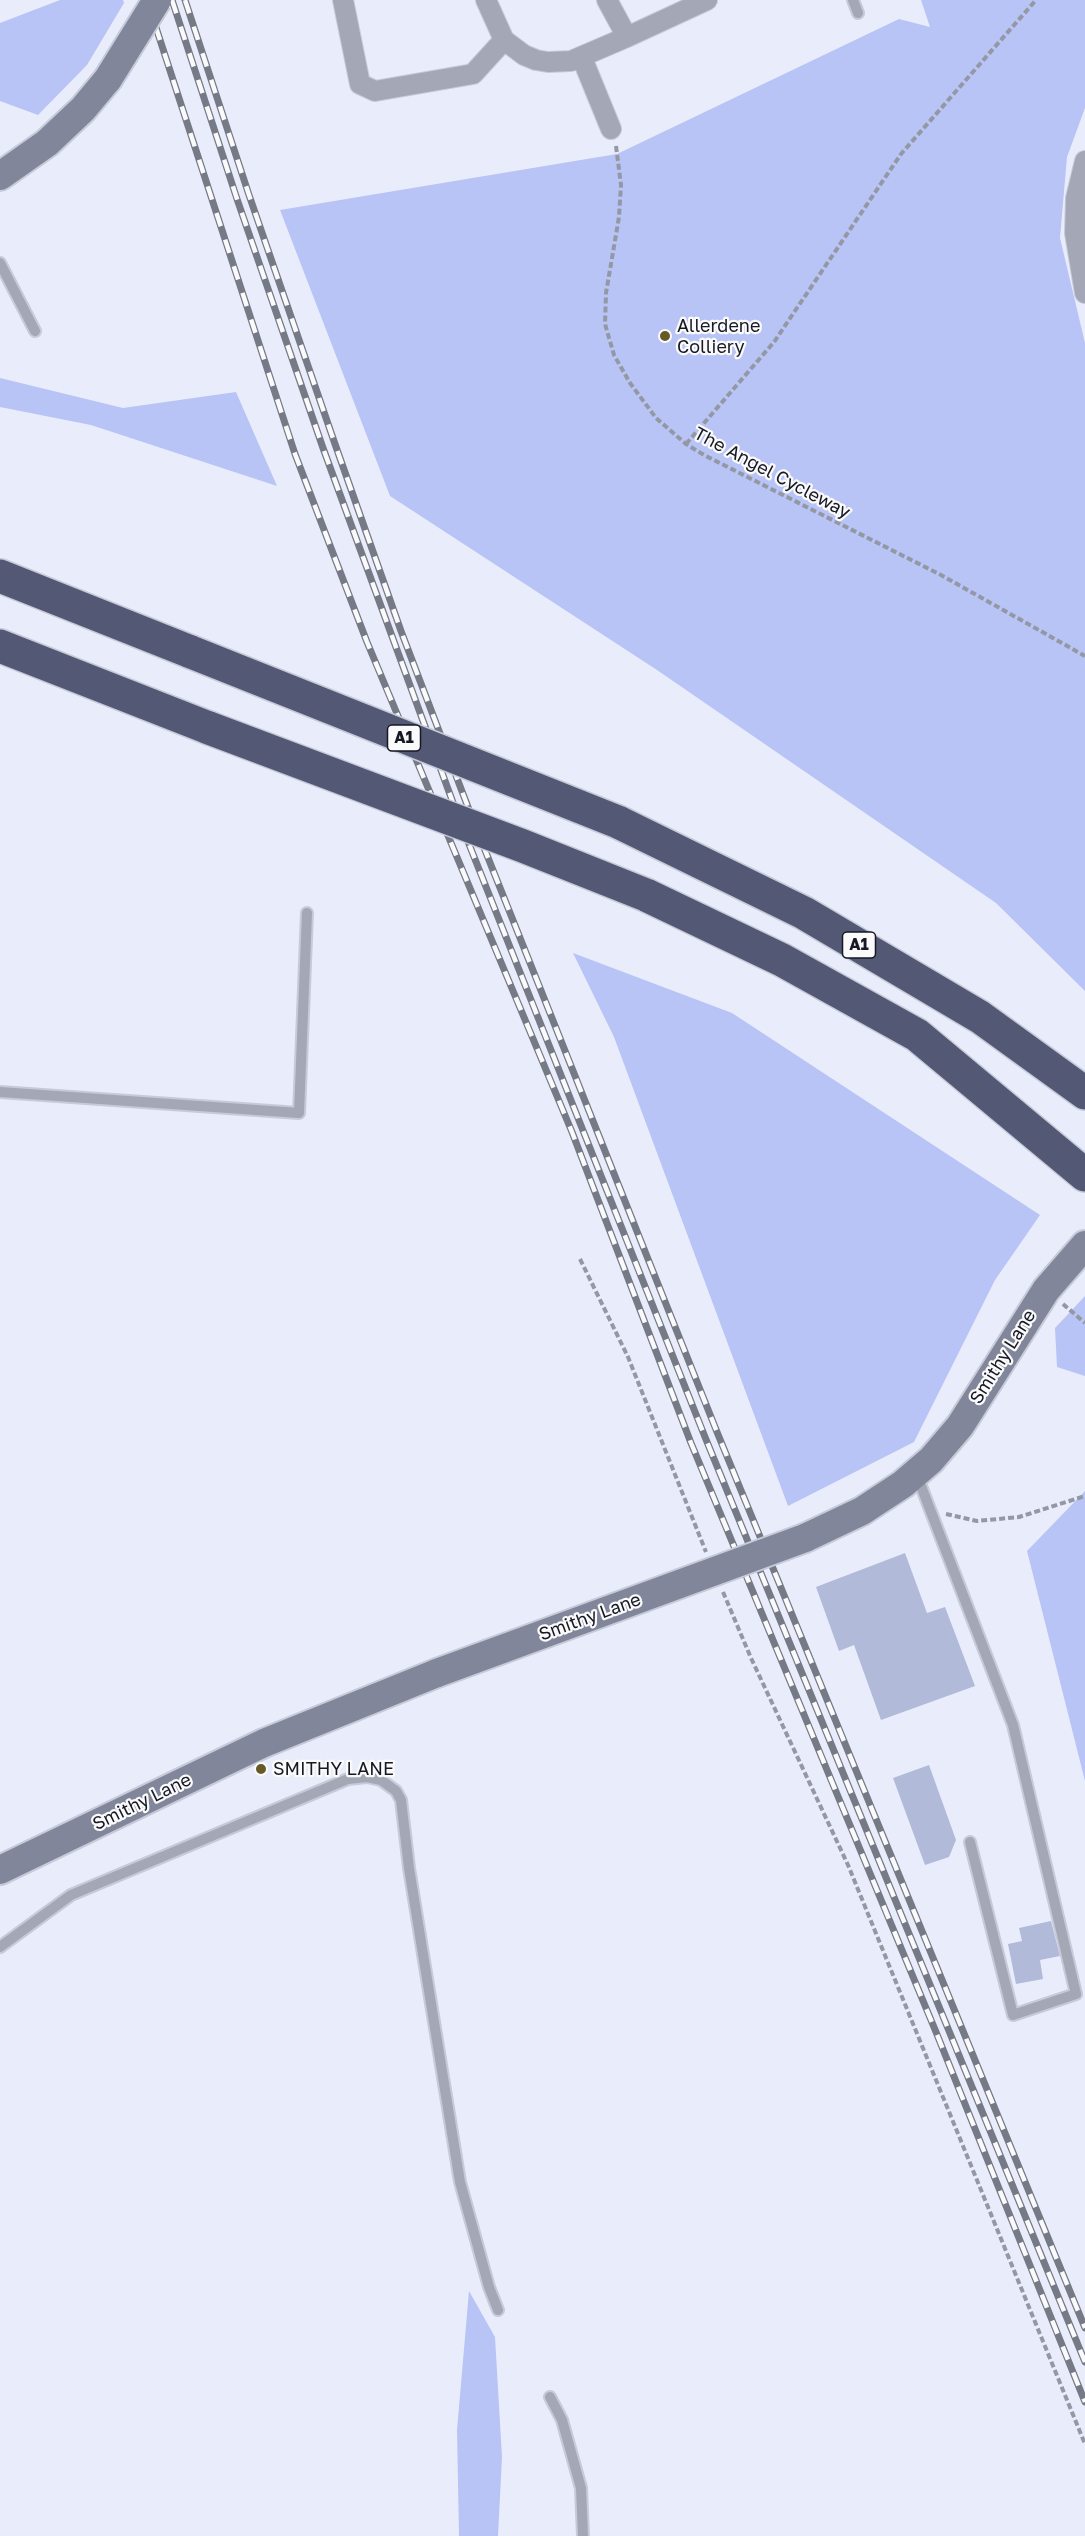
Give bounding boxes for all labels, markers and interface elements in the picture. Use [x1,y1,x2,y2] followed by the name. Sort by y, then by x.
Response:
[677,315,760,358] place label: Allerdene Colliery
[658,329,672,343] marker: Allerdene Colliery
[690,423,854,523] street label: The Angel Cycleway
[388,725,420,751] road number: A1
[842,932,876,958] road number: A1
[966,1306,1040,1408] street label: Smithy Lane
[536,1589,644,1645] street label: Smithy Lane
[273,1758,394,1780] place label: SMITHY LANE
[254,1762,268,1776] marker: SMITHY LANE
[89,1769,195,1835] street label: Smithy Lane

